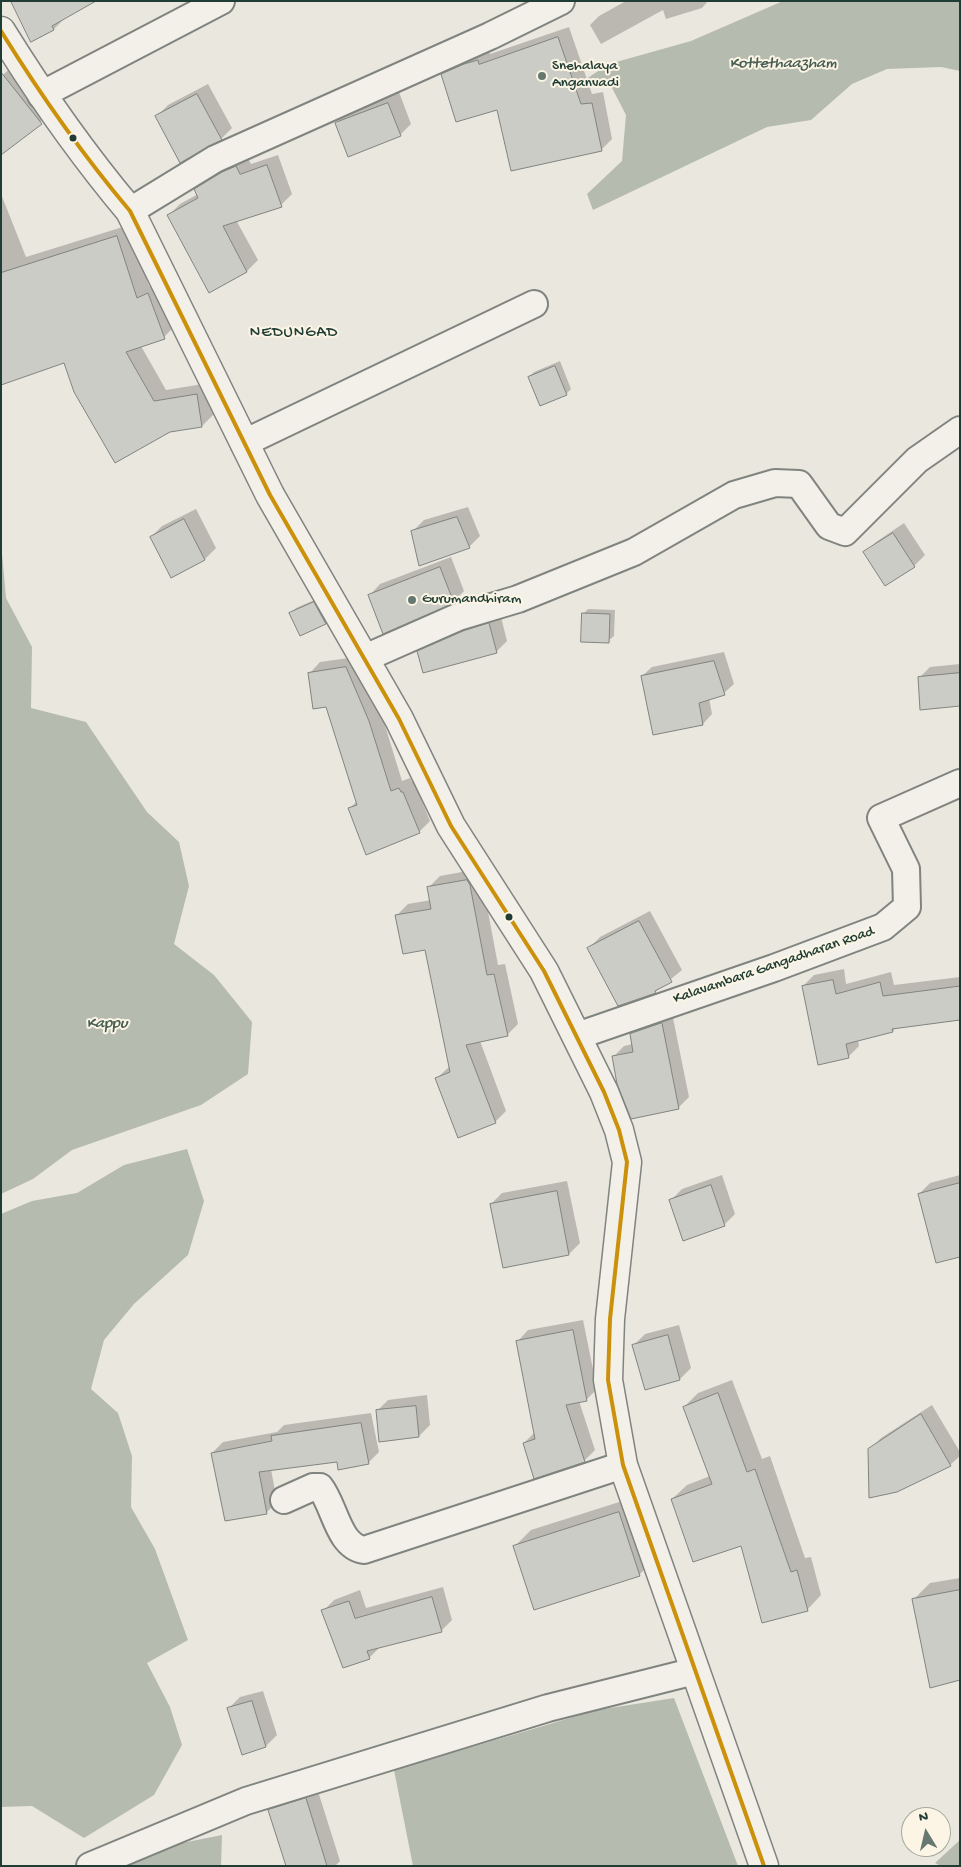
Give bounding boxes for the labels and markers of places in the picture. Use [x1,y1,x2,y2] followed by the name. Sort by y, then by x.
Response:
[552,58,619,93] place label: Snehalaya Anganvadi
[536,70,548,82] marker: Snehalaya Anganvadi
[68,133,78,143] unlabelled marker
[422,591,521,609] place label: Gurumandhiram
[406,594,418,606] marker: Gurumandhiram
[504,912,514,922] unlabelled marker

